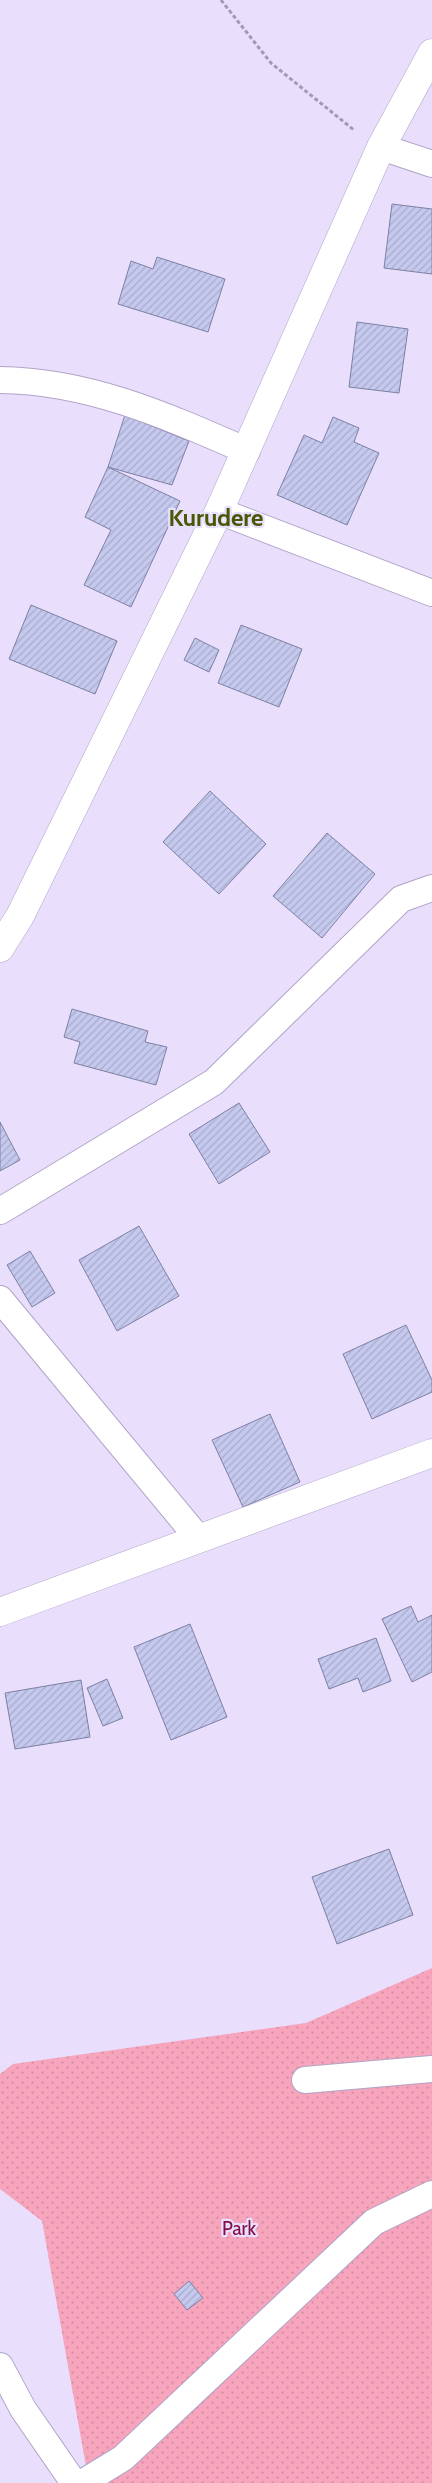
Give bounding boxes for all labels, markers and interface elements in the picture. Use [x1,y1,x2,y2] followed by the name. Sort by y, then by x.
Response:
[169,503,263,532] district label: Kurudere
[222,2217,257,2240] park label: Park

